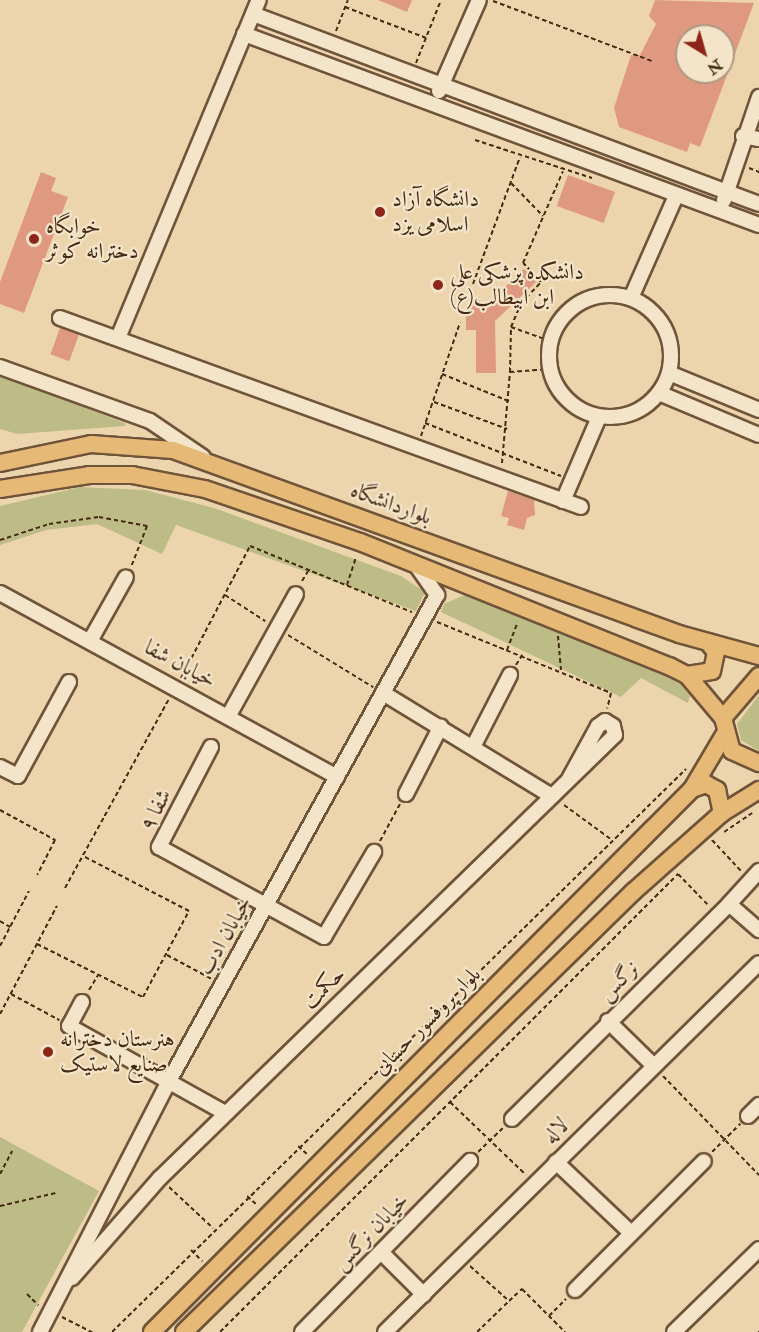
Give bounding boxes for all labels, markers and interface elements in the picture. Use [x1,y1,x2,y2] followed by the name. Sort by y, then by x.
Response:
[675,24,735,84] north arrow
[703,54,726,79] text: N
[392,186,479,237] place label: دانشگاه آزاد اسلامی یزد
[373,205,387,219] marker: دانشگاه آزاد اسلامی یزد
[46,213,139,264] place label: خوابگاه دخترانه کوثر
[27,232,41,246] marker: خوابگاه دخترانه کوثر
[450,259,584,310] place label: دانشکده پزشکی علی ابن ابیطالب(ع)
[431,278,445,292] marker: دانشکده پزشکی علی ابن ابیطالب(ع)
[347,477,435,531] street label: بلواردانشگاه
[140,634,220,694] street label: خیابان شفا
[135,785,177,835] street label: شفا ۹
[193,892,257,980] street label: خیابان ادب
[593,955,645,1007] street label: نرگس
[297,961,351,1015] street label: حکمت
[367,961,487,1081] street label: بلوار پروفسور حسابی
[60,1026,175,1078] place label: هنرستان دخترانه صنایع لاستیک
[41,1045,55,1059] marker: هنرستان دخترانه صنایع لاستیک
[537,1112,575,1150] street label: لاله
[327,1187,415,1277] street label: خیابان نرگس

